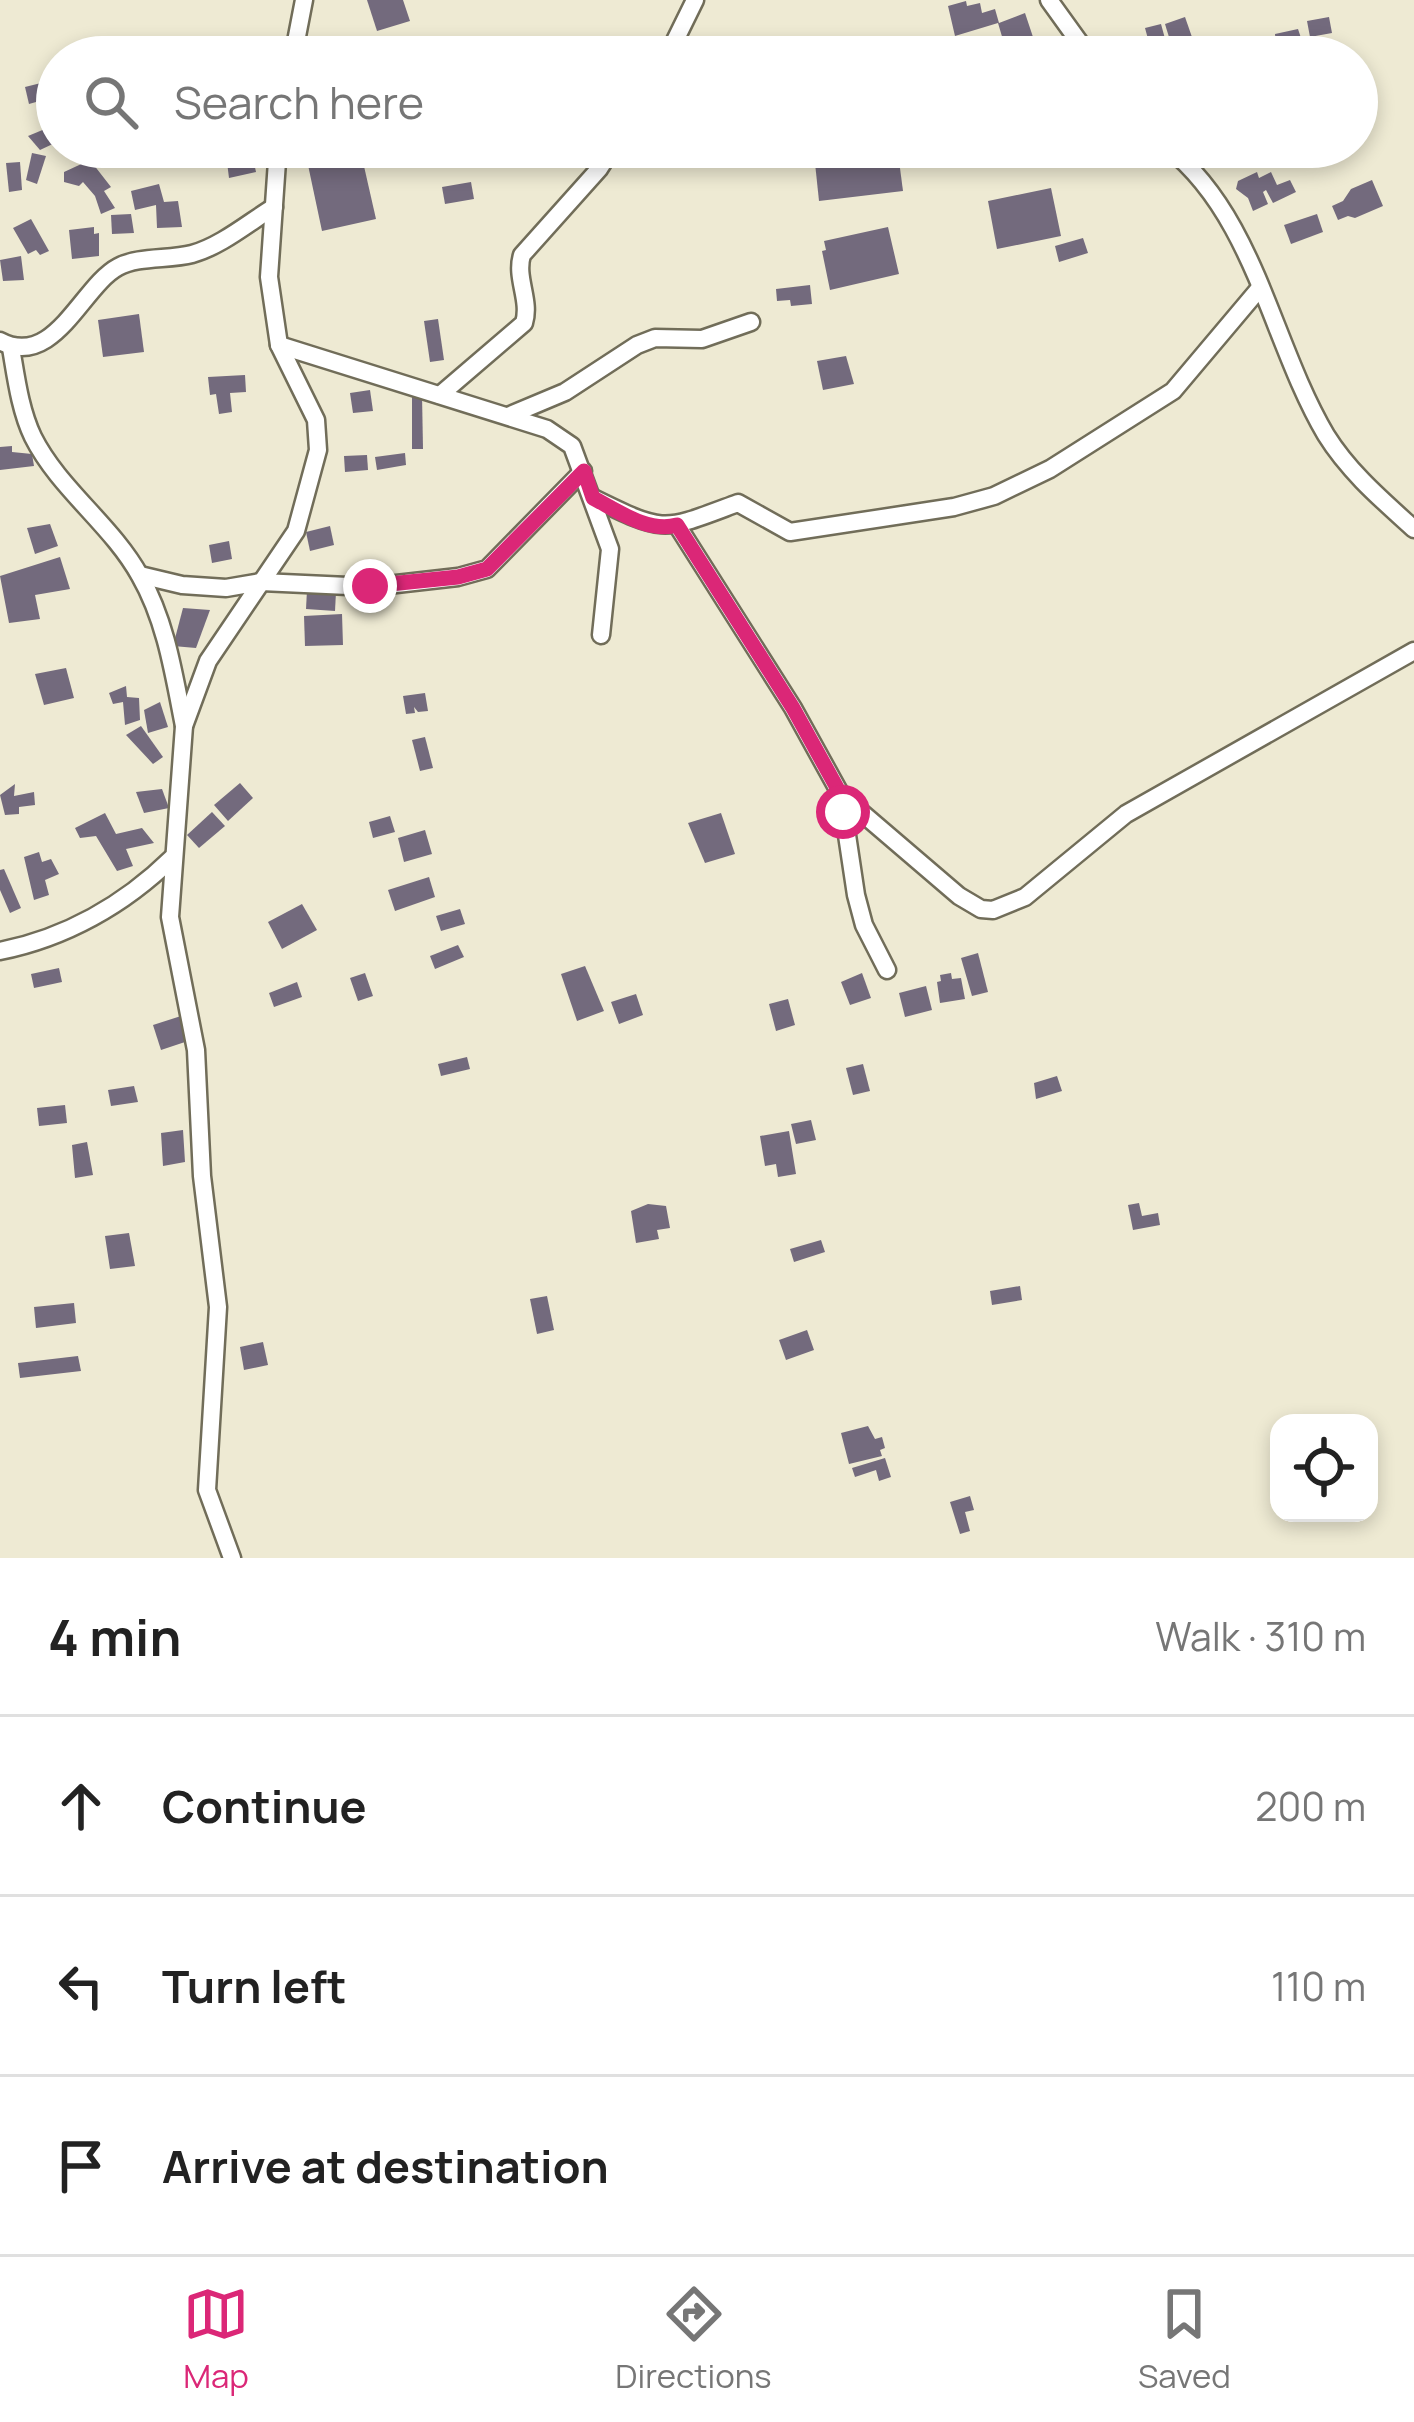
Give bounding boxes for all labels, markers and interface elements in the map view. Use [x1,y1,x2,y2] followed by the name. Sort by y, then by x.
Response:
[36,36,1378,168] search box
[78,69,144,135] icon: search
[174,71,424,133] text: Search here
[343,559,397,613] route end
[816,785,870,839] route start
[1270,1414,1378,1522] map controls
[1270,1414,1378,1522] button: locate
[48,1602,181,1671] text: 4 min
[1155,1609,1366,1663] text: Walk · 310 m
[48,1773,114,1839] icon: ahead
[162,1775,367,1837] text: Continue
[1255,1779,1366,1833] text: 200 m
[48,1953,114,2019] icon: left
[162,1955,347,2017] text: Turn left
[1271,1959,1366,2013] text: 110 m
[48,2133,114,2199] icon: arrive
[162,2135,609,2197] text: Arrive at destination
[183,2281,249,2398] tab: Map
[615,2281,772,2398] tab: Directions
[1138,2281,1231,2398] tab: Saved

